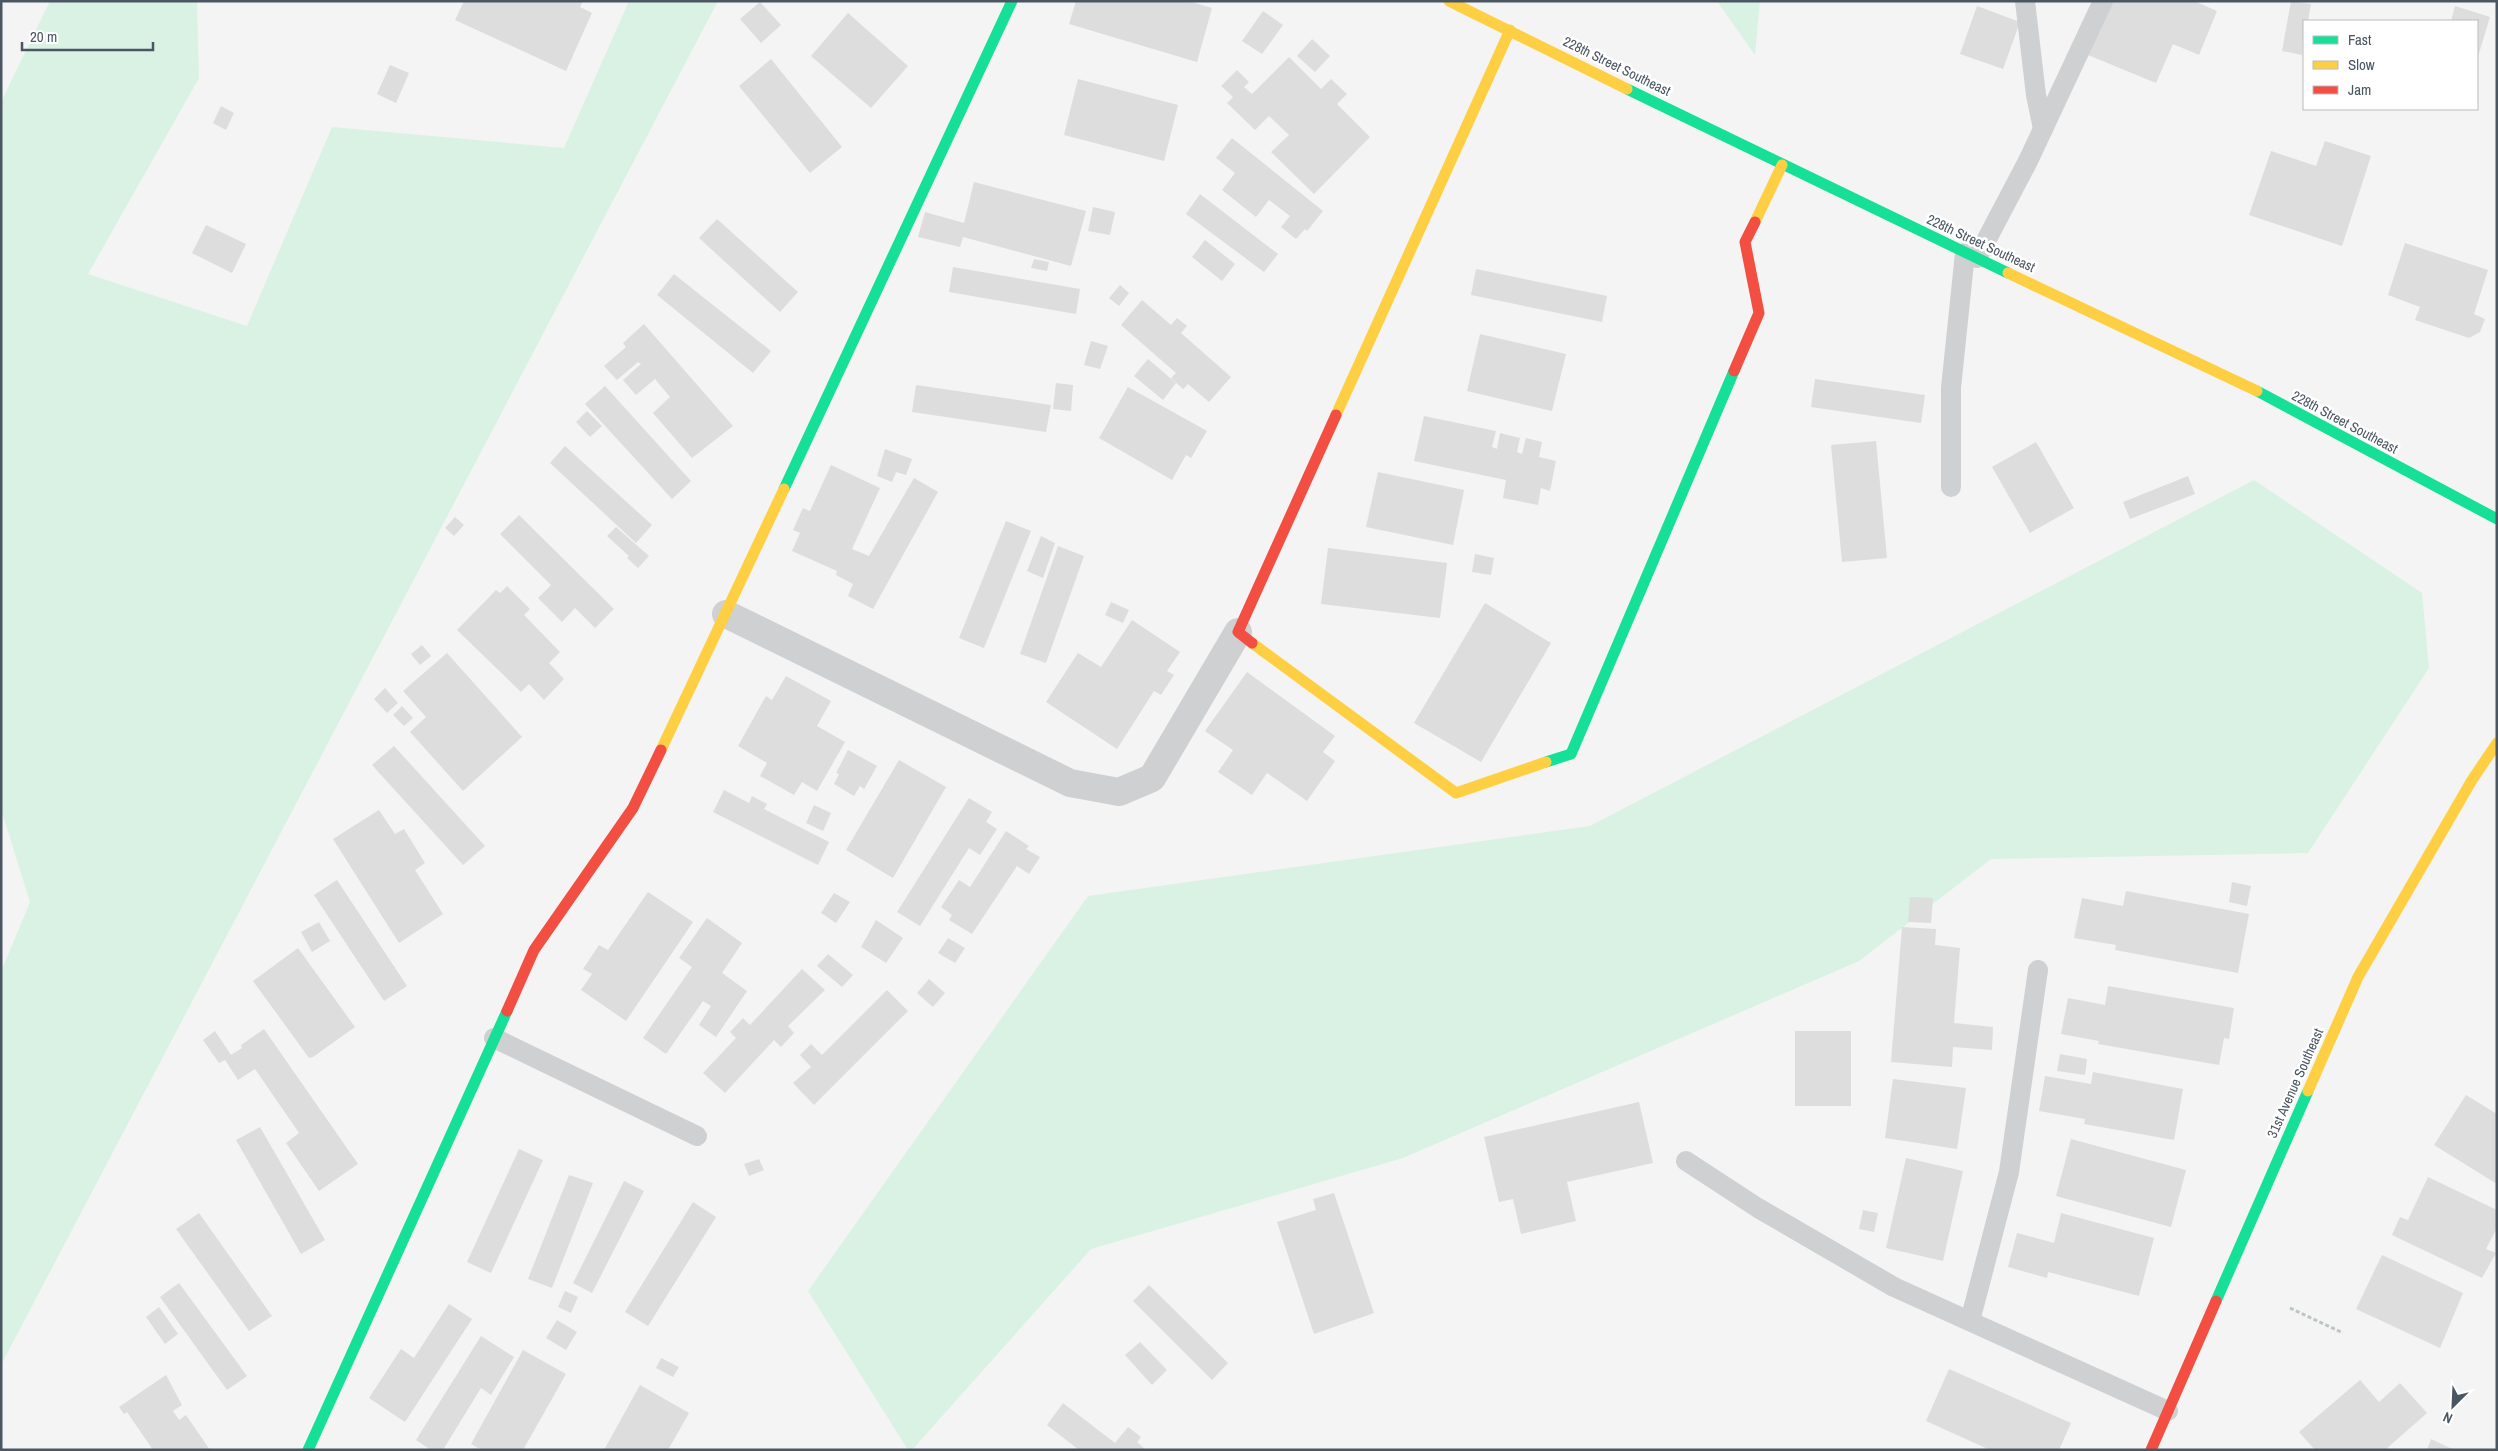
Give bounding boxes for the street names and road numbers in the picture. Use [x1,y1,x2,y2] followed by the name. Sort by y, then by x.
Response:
[1560,32,1674,100] street label: 228th Street Southeast
[1924,210,2038,276] street label: 228th Street Southeast
[2289,386,2401,458] street label: 228th Street Southeast
[2263,1025,2327,1141] street label: 31st Avenue Southeast

